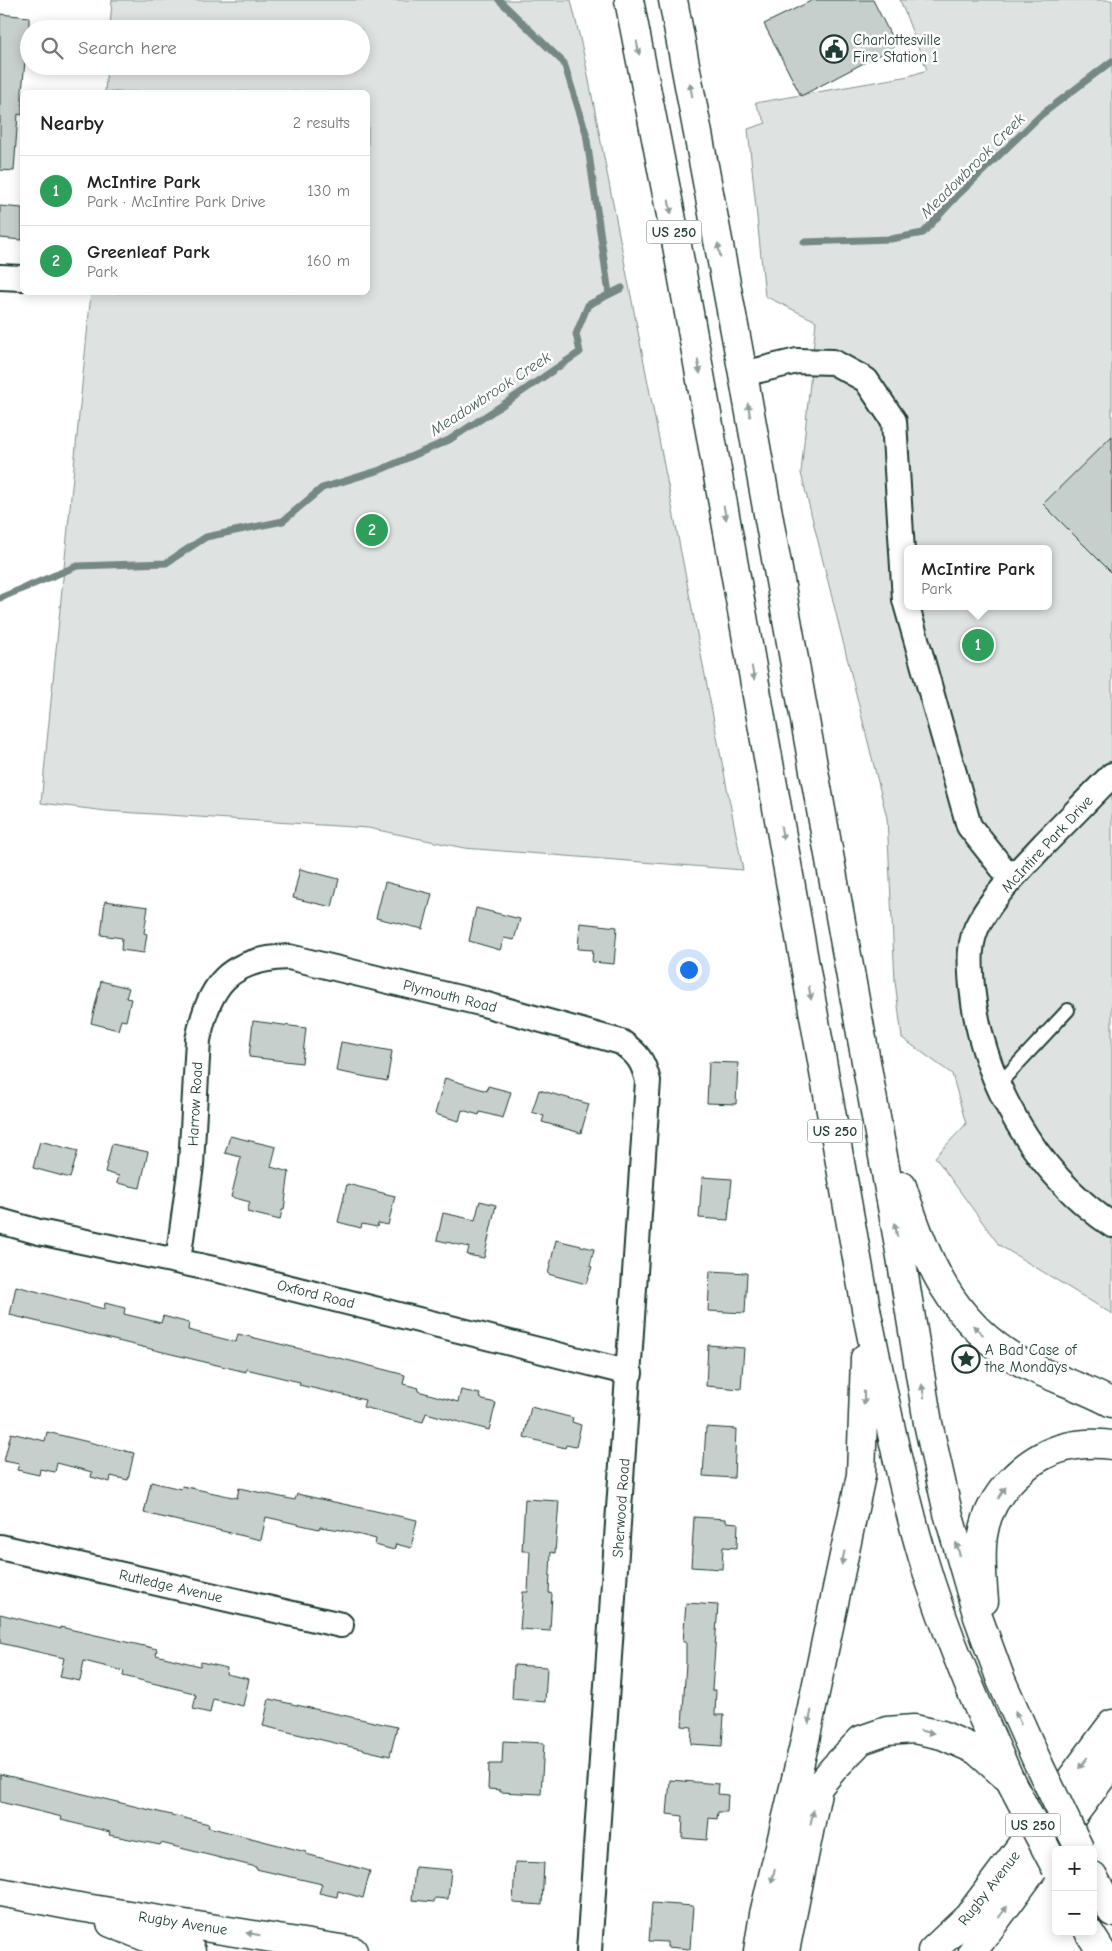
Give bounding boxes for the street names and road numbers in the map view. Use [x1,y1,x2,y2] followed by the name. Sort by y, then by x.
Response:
[646,220,702,243] road number: US 250
[997,791,1097,896] street label: McIntire Park Drive
[401,976,499,1016] street label: Plymouth Road
[184,1061,206,1147] street label: Harrow Road
[808,1120,862,1142] road number: US 250
[275,1276,357,1312] street label: Oxford Road
[609,1458,633,1558] street label: Sherwood Road
[117,1565,225,1607] street label: Rutledge Avenue
[1006,1814,1060,1836] road number: US 250
[954,1847,1024,1929] street label: Rugby Avenue
[137,1907,229,1939] street label: Rugby Avenue

